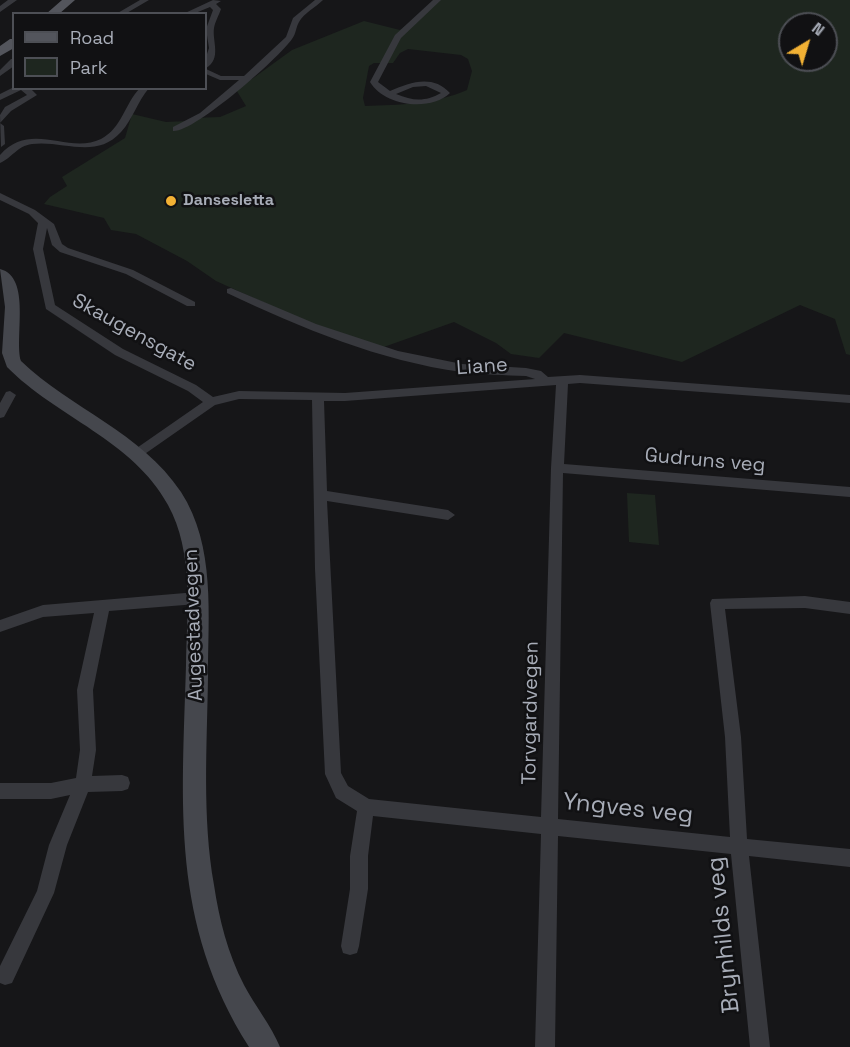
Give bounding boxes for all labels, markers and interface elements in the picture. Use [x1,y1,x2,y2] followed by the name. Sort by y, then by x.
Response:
[12,12,207,90] legend
[778,12,838,72] north arrow
[807,17,829,41] text: N
[70,26,114,49] text: Road
[70,56,107,79] text: Park
[183,191,274,211] place label: Dansesletta
[164,194,178,208] marker: Dansesletta
[68,289,200,377] street label: Skaugensgate
[456,353,508,381] street label: Liane
[644,444,766,478] street label: Gudruns veg
[179,549,209,701] street label: Augestadvegen
[518,641,544,785] street label: Torvgardvegen
[562,788,694,830] street label: Yngves veg
[701,855,747,1015] street label: Brynhilds veg

